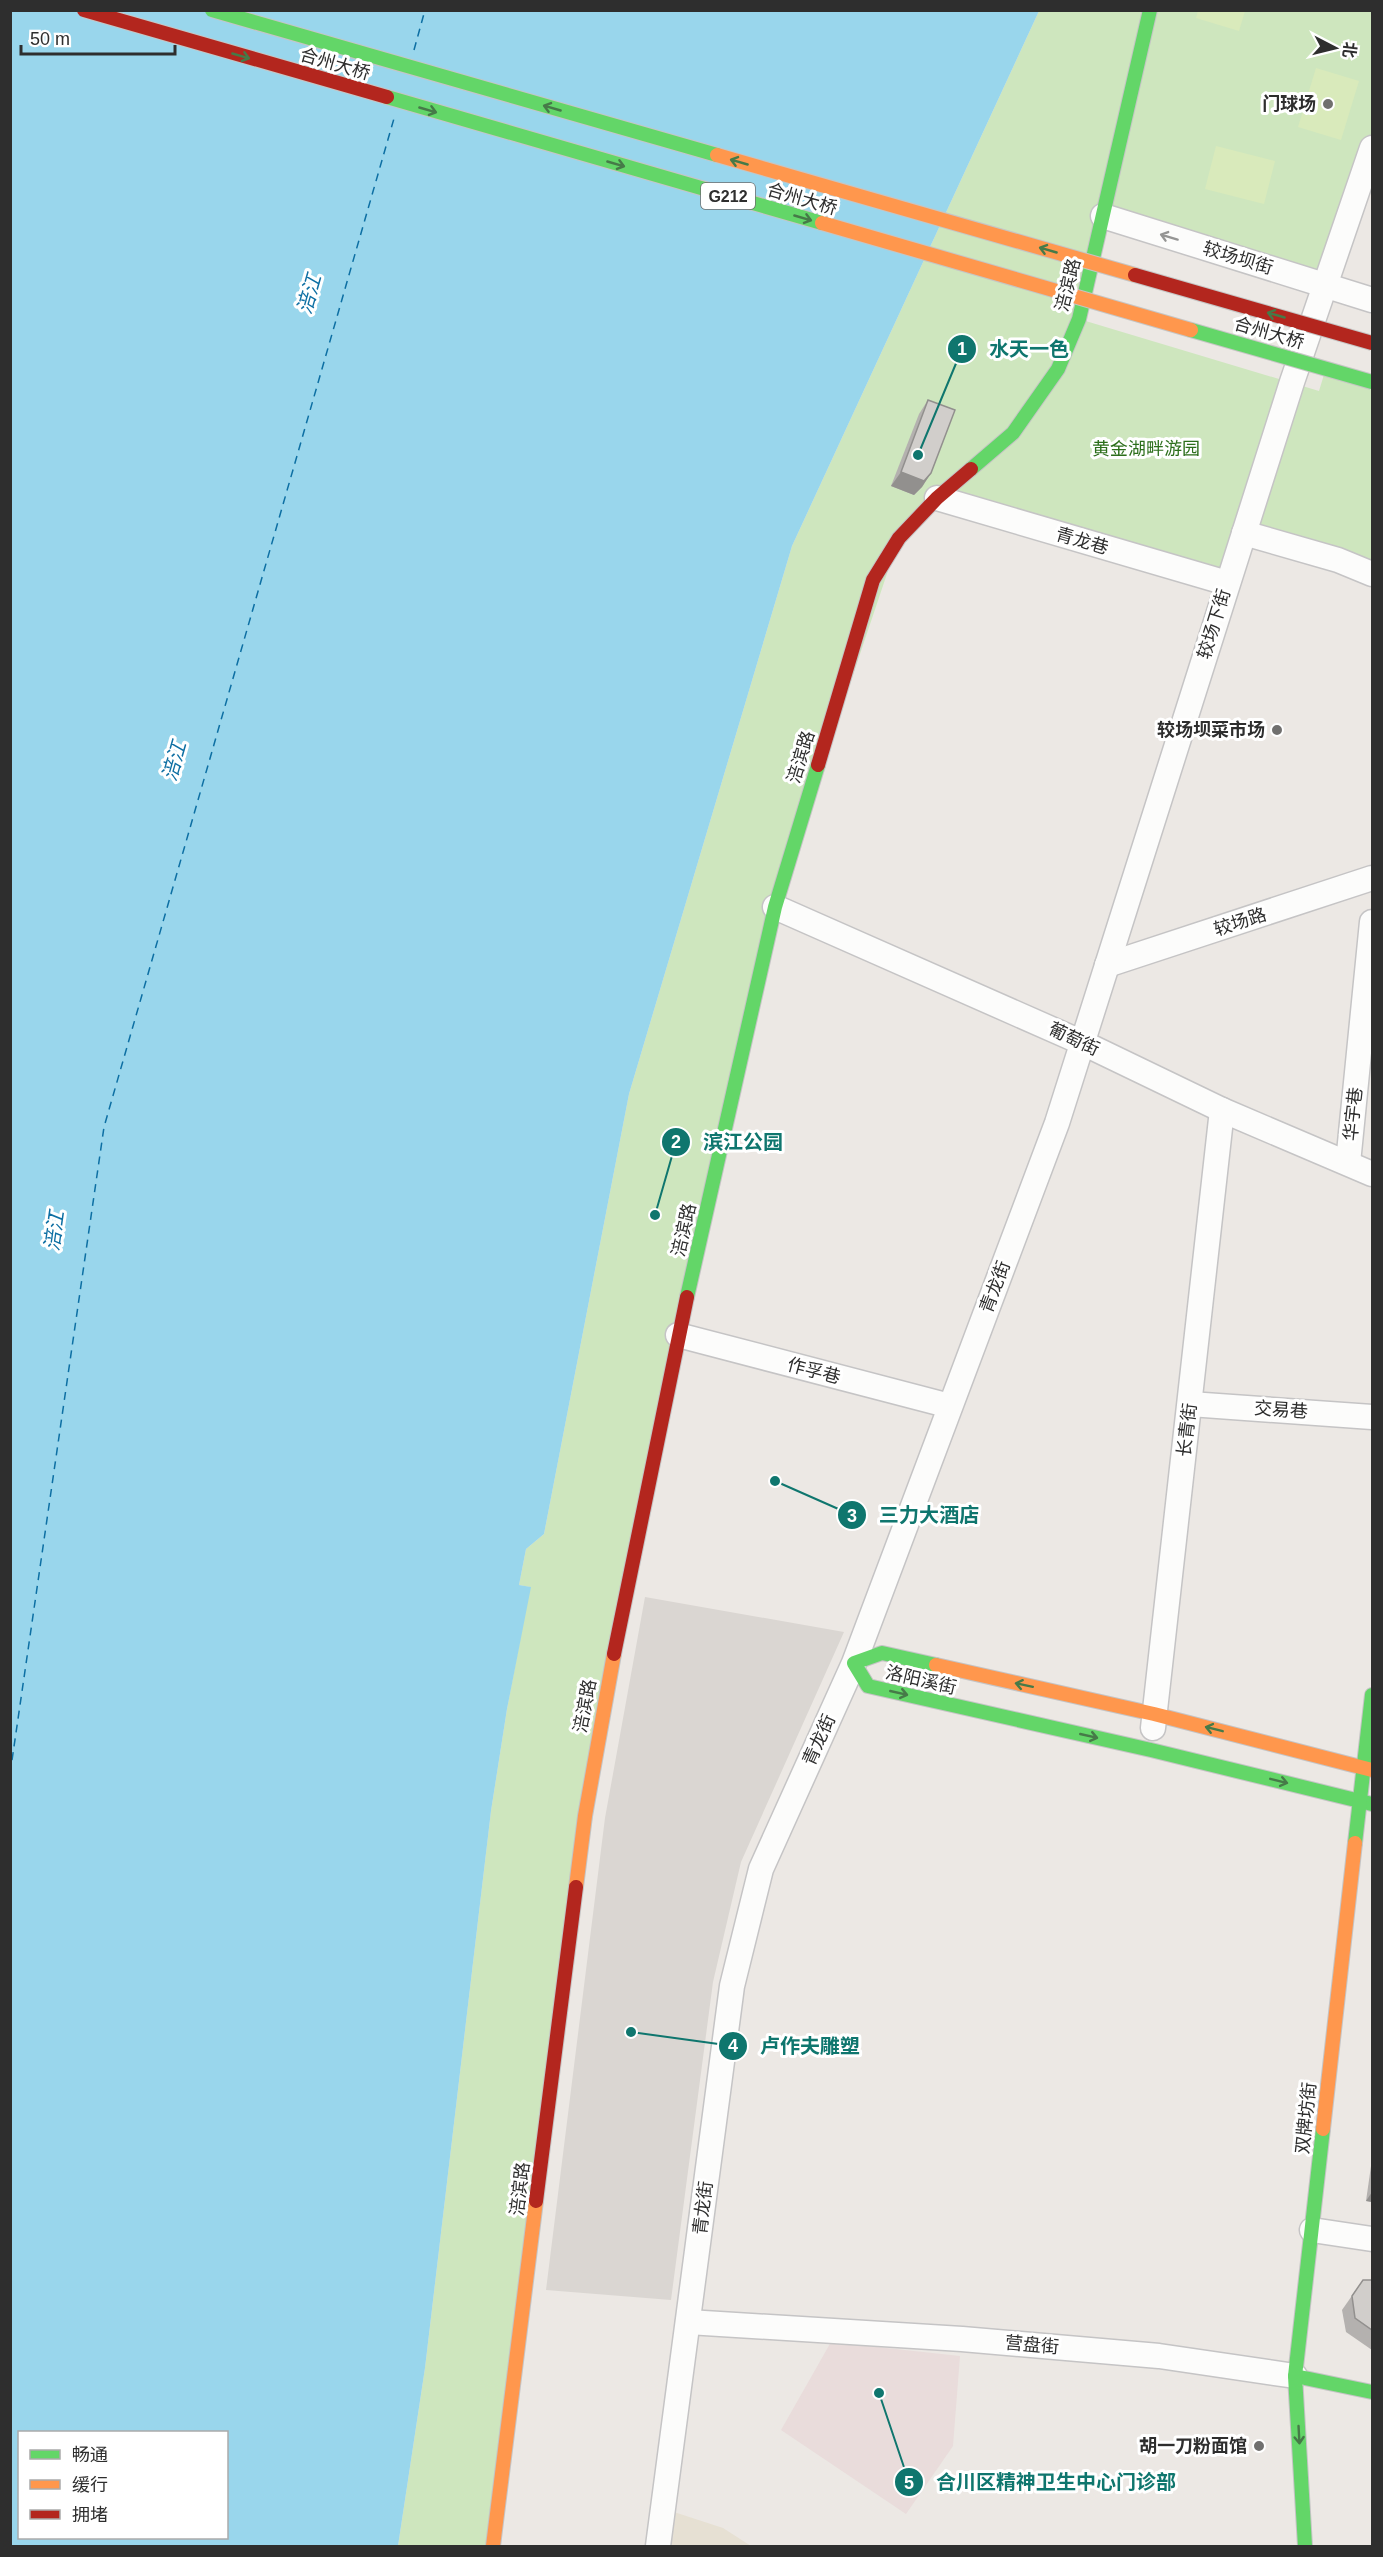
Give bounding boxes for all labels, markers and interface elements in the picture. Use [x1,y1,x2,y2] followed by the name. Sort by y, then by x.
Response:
[21,18,176,56] scale bar
[1305,18,1365,78] north arrow
[30,29,70,49] text: 50 m
[1340,41,1359,59] text: 北
[298,44,372,84] street label: 合州大桥
[231,51,250,62] one-way arrow
[1262,94,1316,114] place label: 门球场
[1321,97,1335,111] marker: 门球场
[543,102,562,113] one-way arrow
[418,105,437,116] one-way arrow
[730,156,749,167] one-way arrow
[606,159,625,170] one-way arrow
[765,179,839,219] street label: 合州大桥
[701,183,755,209] road number: G212
[793,213,812,224] one-way arrow
[1160,231,1179,242] one-way arrow
[1201,238,1275,278] street label: 较场坝街
[1039,244,1058,255] one-way arrow
[1052,256,1084,314] street label: 涪滨路
[293,270,326,316] water label: 涪江
[1267,309,1286,321] one-way arrow
[1232,313,1306,353] street label: 合州大桥
[947,330,1081,368] callout: 水天一色
[989,338,1069,360] text: 水天一色
[957,339,967,359] text: 1
[1092,439,1200,459] park label: 黄金湖畔游园
[1053,524,1111,558] street label: 青龙巷
[1194,587,1234,661] street label: 较场下街
[1157,720,1265,740] place label: 较场坝菜市场
[1270,723,1284,737] marker: 较场坝菜市场
[784,728,818,786] street label: 涪滨路
[158,737,191,783] water label: 涪江
[1211,904,1269,940] street label: 较场路
[1045,1019,1103,1059] street label: 葡萄街
[1340,1086,1366,1142] street label: 华宇巷
[661,1123,795,1161] callout: 滨江公园
[703,1131,783,1153] text: 滨江公园
[671,1132,681,1152] text: 2
[668,1201,700,1259] street label: 涪滨路
[40,1208,68,1252] water label: 涪江
[976,1258,1014,1316] street label: 青龙街
[785,1354,843,1388] street label: 作孚巷
[1253,1398,1309,1422] street label: 交易巷
[1174,1402,1200,1458] street label: 长青街
[837,1496,991,1534] callout: 三力大酒店
[879,1504,979,1526] text: 三力大酒店
[847,1506,857,1526] text: 3
[884,1662,958,1698] street label: 洛阳溪街
[570,1678,600,1734] street label: 涪滨路
[1015,1679,1035,1690] one-way arrow
[889,1688,908,1699] one-way arrow
[799,1711,839,1769] street label: 青龙街
[1205,1723,1224,1735] one-way arrow
[1079,1731,1098,1742] one-way arrow
[1269,1776,1288,1788] one-way arrow
[718,2027,872,2065] callout: 卢作夫雕塑
[760,2035,860,2057] text: 卢作夫雕塑
[728,2036,738,2056] text: 4
[1292,2081,1320,2155] street label: 双牌坊街
[507,2161,533,2217] street label: 涪滨路
[690,2180,716,2236] street label: 青龙街
[1004,2333,1060,2357] street label: 营盘街
[1293,2424,1304,2444] one-way arrow
[18,2431,228,2539] legend
[1139,2436,1247,2456] place label: 胡一刀粉面馆
[1252,2439,1266,2453] marker: 胡一刀粉面馆
[72,2445,108,2465] text: 畅通
[894,2463,1188,2501] callout: 合川区精神卫生中心门诊部
[936,2471,1176,2493] text: 合川区精神卫生中心门诊部
[904,2473,914,2493] text: 5
[72,2475,108,2495] text: 缓行
[72,2505,108,2525] text: 拥堵

